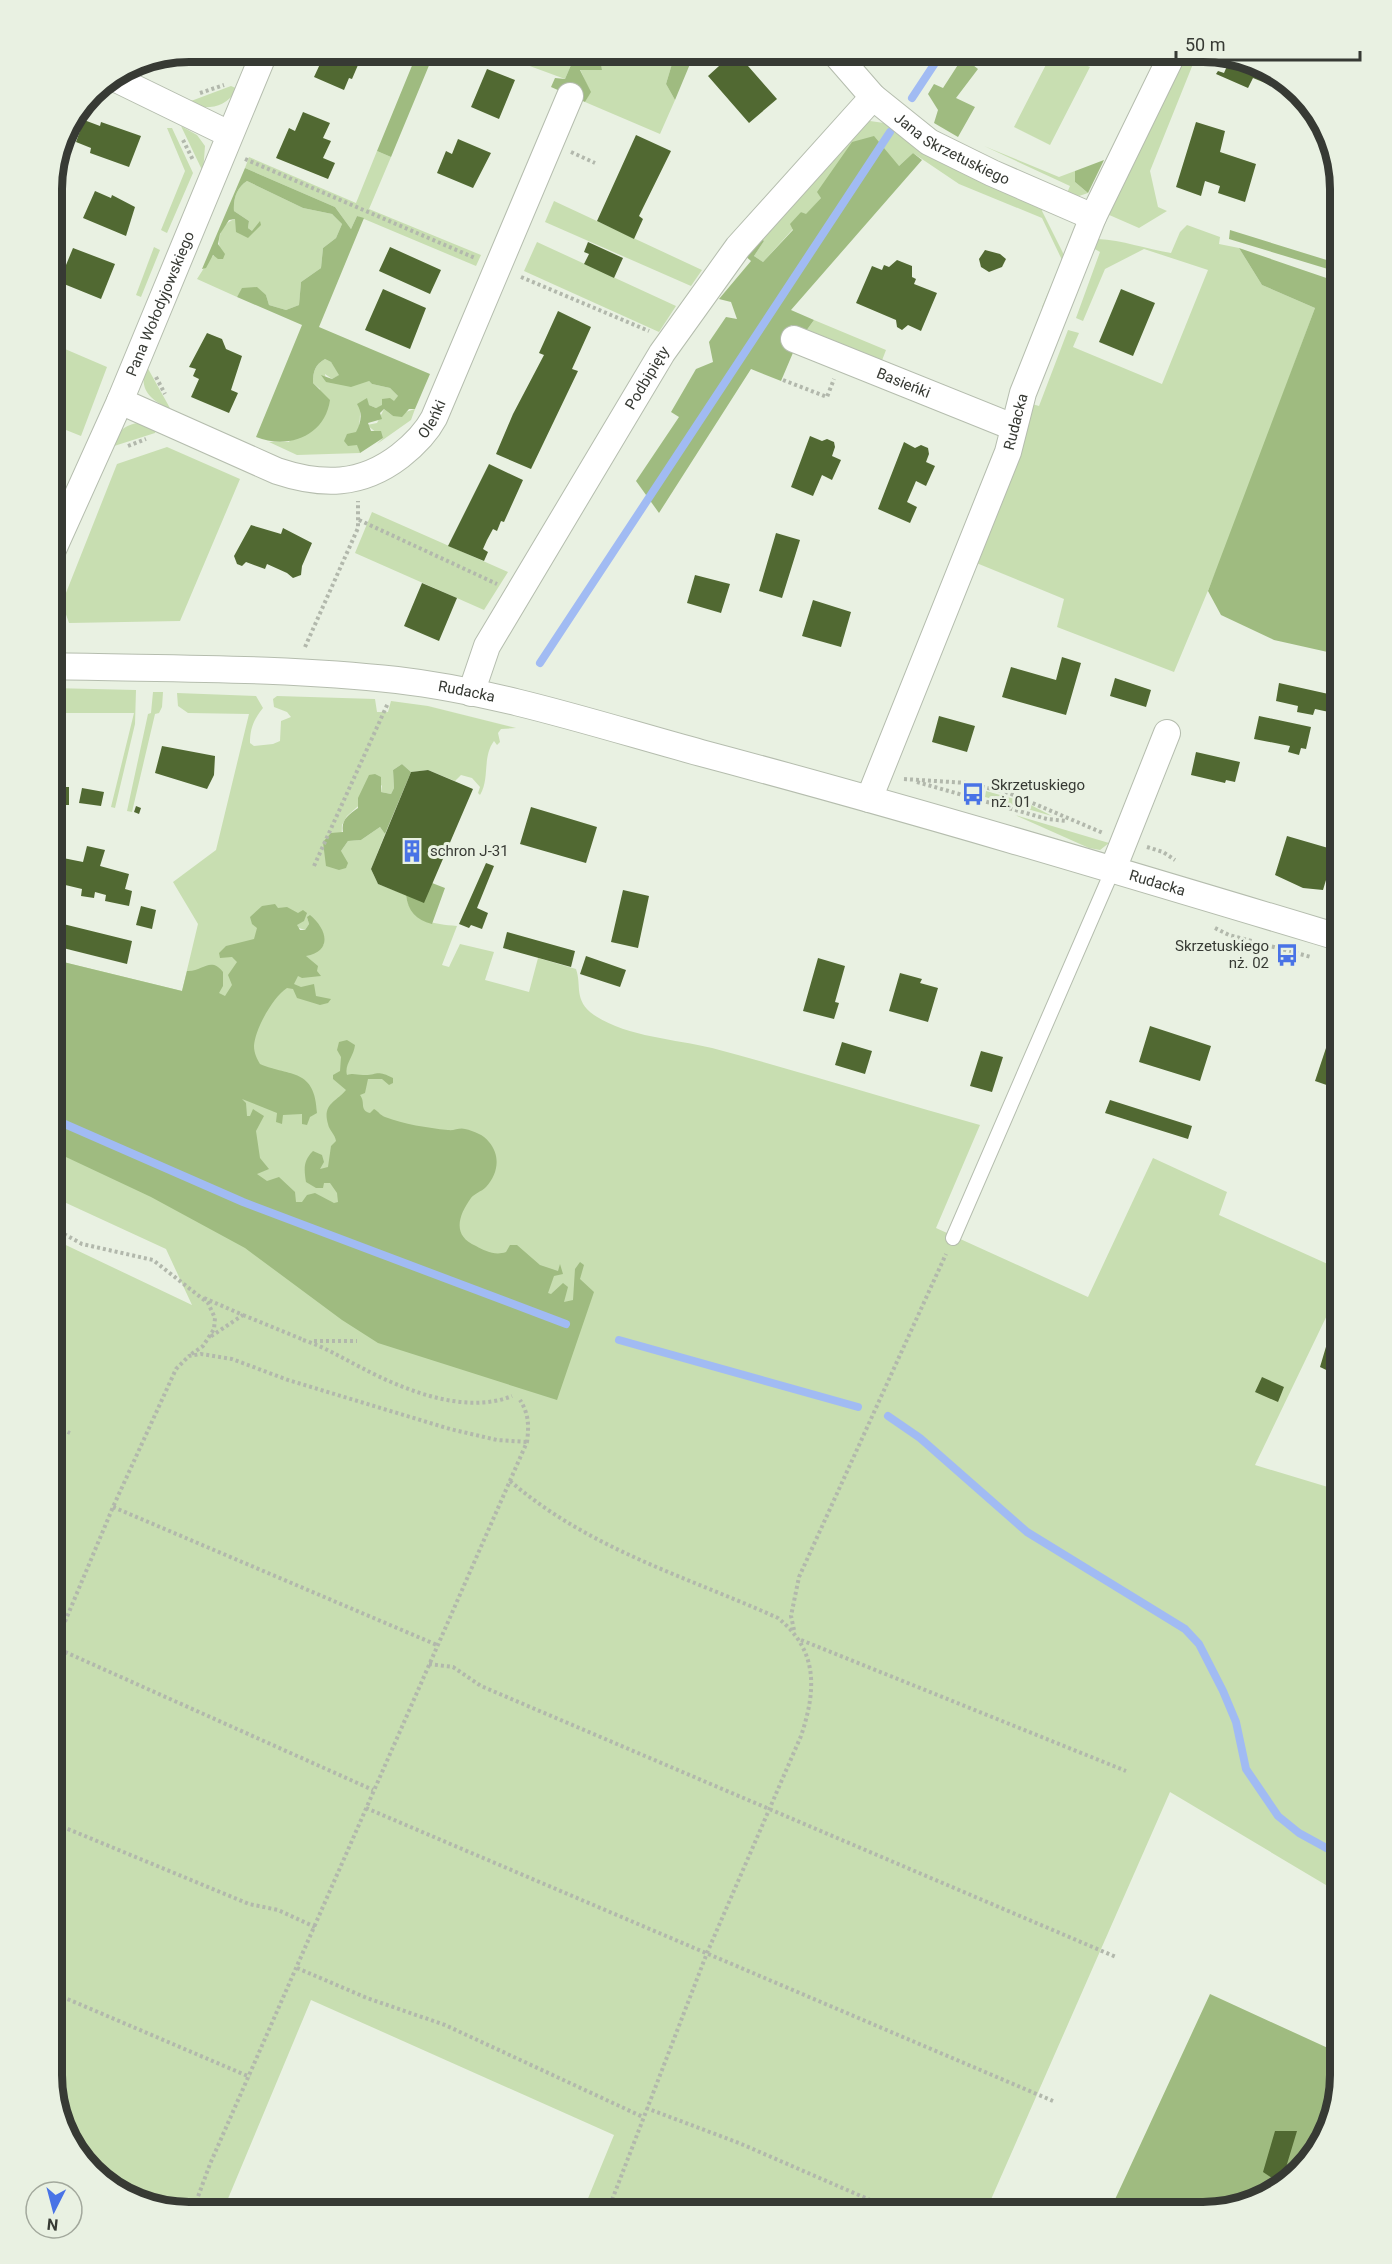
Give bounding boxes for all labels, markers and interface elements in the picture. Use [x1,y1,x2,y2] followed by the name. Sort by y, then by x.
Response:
[1176,24,1360,62] scale bar
[1185,34,1225,55] text: 50 m
[890,109,1012,189] street label: Jana Skrzetuskiego
[122,229,198,379] street label: Pana Wołodyjowskiego
[621,343,673,413] street label: Podbipięty
[874,364,933,402] street label: Basieńki
[1000,392,1032,452] street label: Rudacka
[414,397,450,442] street label: Oleńki
[437,677,497,706] street label: Rudacka
[991,776,1085,811] place label: Skrzetuskiego nż. 01
[960,781,986,807] bus stop icon: Skrzetuskiego nż. 01
[399,838,425,864] building icon: schron J-31
[430,842,509,860] place label: schron J-31
[1127,866,1188,900] street label: Rudacka
[1175,937,1269,972] place label: Skrzetuskiego nż. 02
[1274,942,1300,968] bus stop icon: Skrzetuskiego nż. 02
[24,2180,84,2240] north arrow
[46,2214,59,2234] text: N

